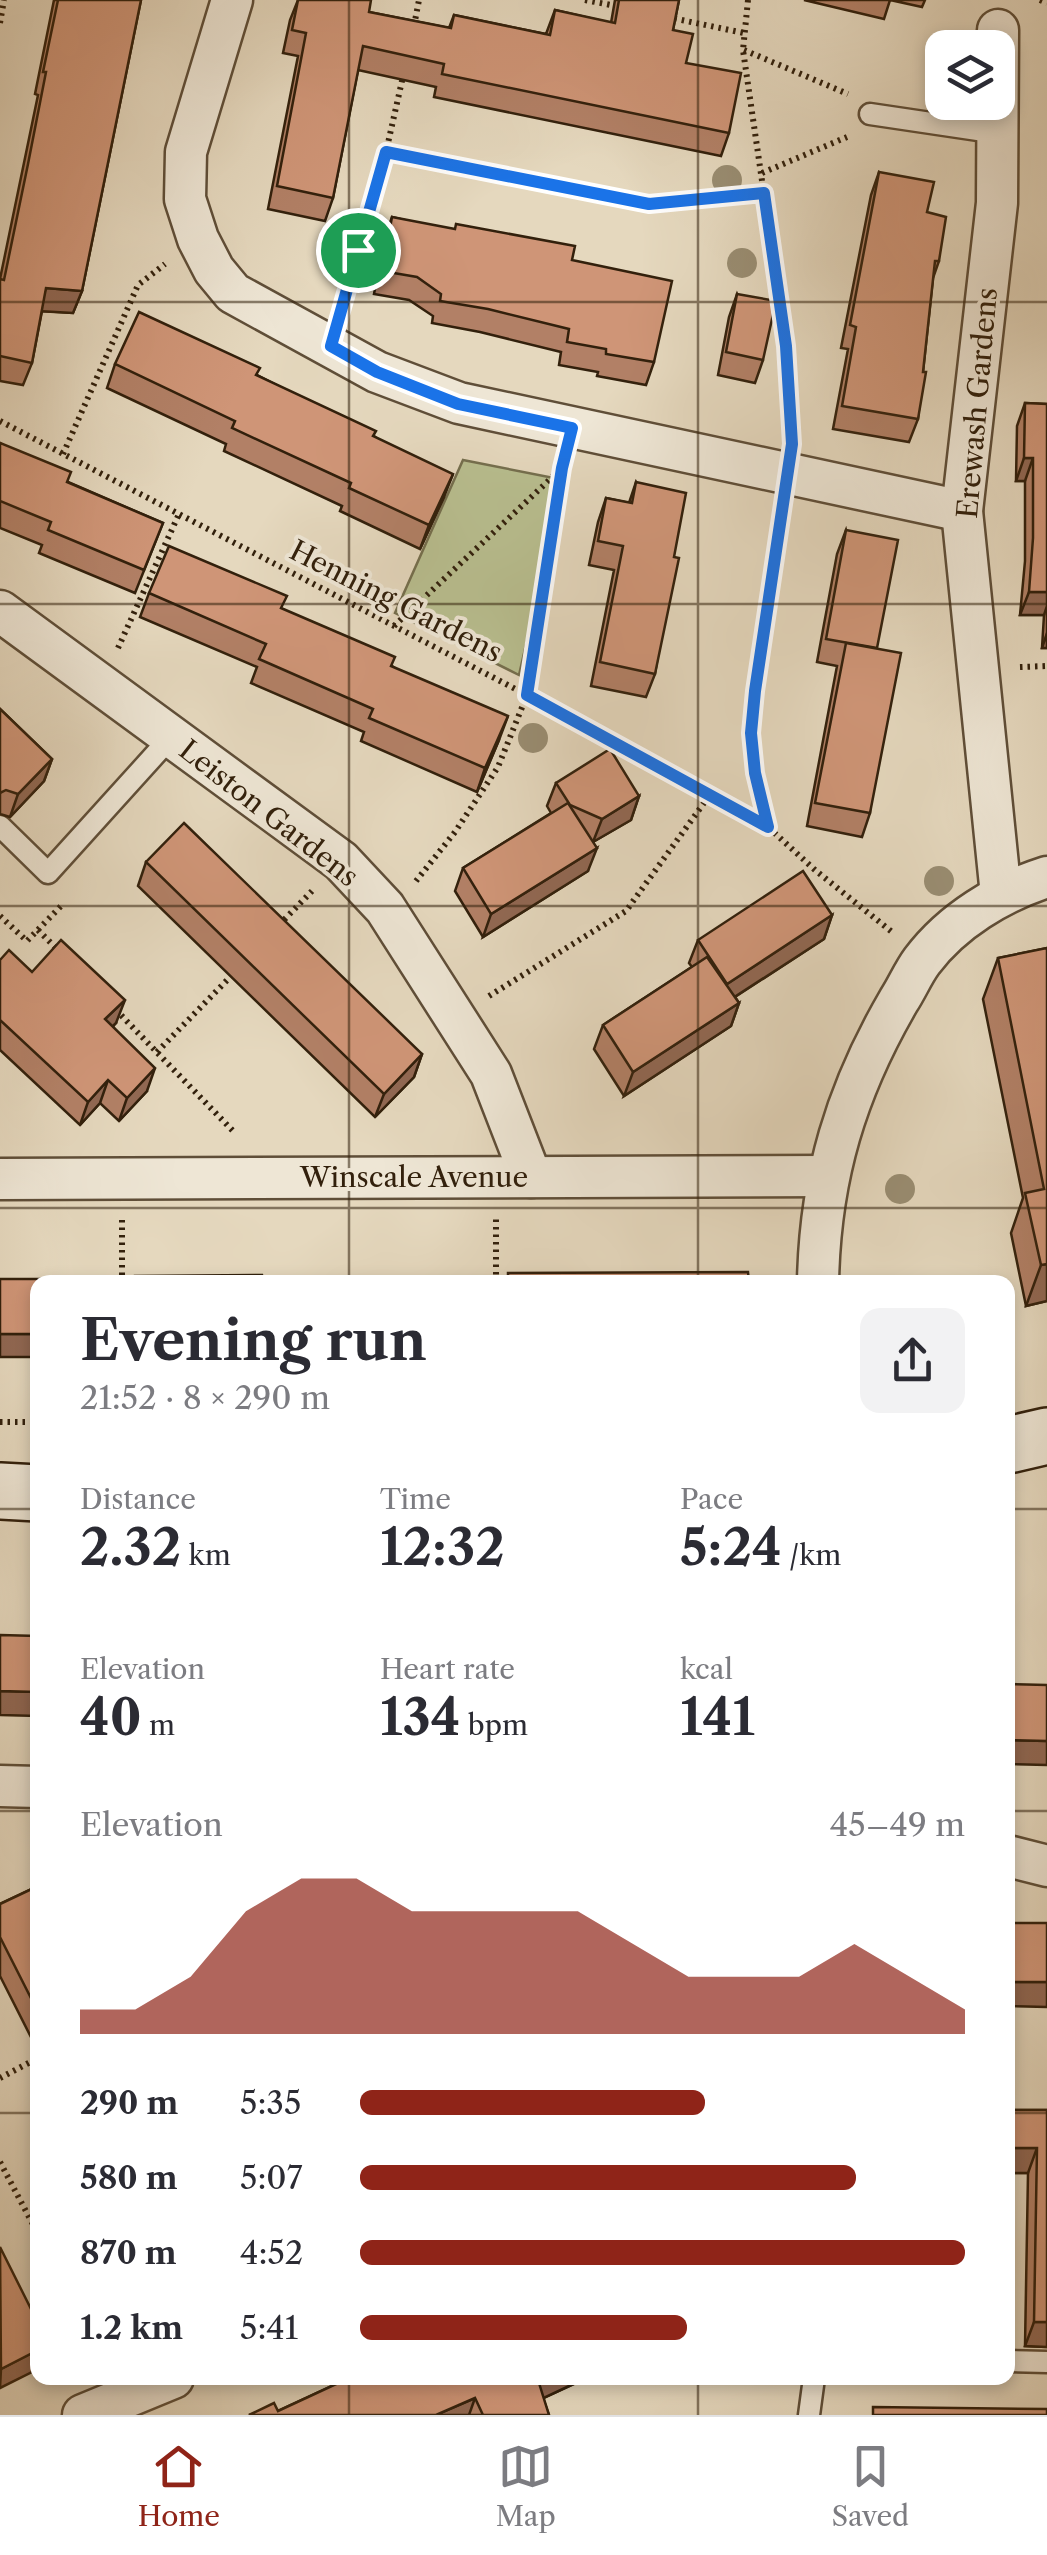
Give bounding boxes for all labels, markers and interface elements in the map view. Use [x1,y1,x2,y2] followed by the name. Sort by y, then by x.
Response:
[925,30,1015,120] map controls
[925,30,1015,120] button: layers
[316,208,401,293] pin
[331,223,386,278] icon: arrive
[950,286,1004,520] street label: Erewash Gardens
[284,533,508,669] street label: Henning Gardens
[173,733,365,893] street label: Leiston Gardens
[299,1160,528,1194] street label: Winscale Avenue
[80,1307,427,1374] text: Evening run
[860,1308,965,1413] button: share
[80,1378,330,1417] text: 21:52 · 8 × 290 m
[80,1482,196,1516] text: Distance
[380,1482,451,1516] text: Time
[680,1482,743,1516] text: Pace
[80,1516,181,1578] text: 2.32
[380,1516,505,1578] text: 12:32
[680,1516,782,1578] text: 5:24
[181,1538,231,1572] text: km
[782,1538,841,1572] text: /km
[80,1652,205,1686] text: Elevation
[380,1652,515,1686] text: Heart rate
[680,1652,733,1686] text: kcal
[80,1686,141,1748] text: 40
[380,1686,460,1748] text: 134
[680,1686,755,1748] text: 141
[141,1708,175,1742] text: m
[460,1708,528,1742] text: bpm
[80,1805,223,1844] text: Elevation
[830,1805,965,1844] text: 45–49 m
[80,2083,178,2122] text: 290 m
[240,2083,301,2122] text: 5:35
[80,2158,178,2197] text: 580 m
[240,2158,302,2197] text: 5:07
[80,2233,177,2272] text: 870 m
[240,2233,303,2272] text: 4:52
[80,2308,183,2347] text: 1.2 km
[240,2308,298,2347] text: 5:41
[138,2439,220,2533] tab: Home
[496,2439,556,2533] tab: Map
[831,2439,909,2533] tab: Saved

